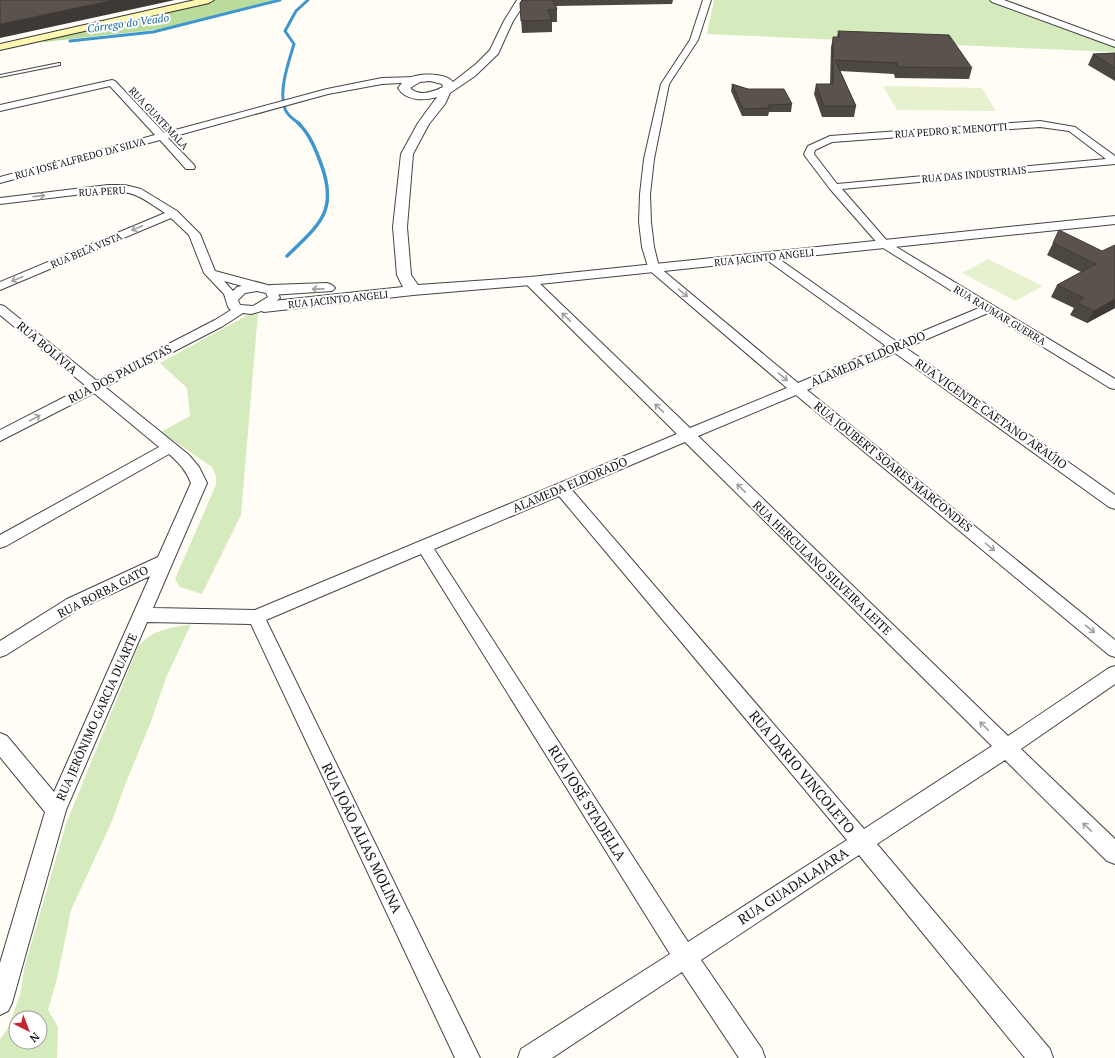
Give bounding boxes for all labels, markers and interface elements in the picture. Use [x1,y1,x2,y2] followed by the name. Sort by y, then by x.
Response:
[86,10,170,36] water label: Córrego do Veado
[126,84,191,153] street label: RUA GUATEMALA
[894,120,1008,141] street label: RUA PEDRO R. MENOTTI
[13,135,147,182] street label: RUA JOSÉ ALFREDO DA SILVA
[921,163,1027,186] street label: RUA DAS INDUSTRIAIS
[78,184,126,199] street label: RUA PERU
[32,192,45,200] one-way arrow
[131,225,143,233] one-way arrow
[49,230,124,271] street label: RUA BELA VISTA
[713,246,815,269] street label: RUA JACINTO ANGELI
[11,276,23,283] one-way arrow
[951,283,1048,348] street label: RUA RAUMAR GUERRA
[312,285,325,292] one-way arrow
[287,288,389,311] street label: RUA JACINTO ANGELI
[678,289,689,298] one-way arrow
[561,312,571,322] one-way arrow
[14,318,81,378] street label: RUA BOLÍVIA
[808,328,928,390] street label: ALAMEDA ELDORADO
[65,341,174,406] street label: RUA DOS PAULISTAS
[912,355,1070,472] street label: RUA VICENTE CAETANO ARAÚJO
[778,372,788,381] one-way arrow
[811,398,975,535] street label: RUA JOUBERT SOARES MARCONDES
[654,403,664,413] one-way arrow
[28,413,40,421] one-way arrow
[510,454,630,516] street label: ALAMEDA ELDORADO
[736,483,746,493] one-way arrow
[750,497,895,638] street label: RUA HERCULANO SILVEIRA LEITE
[984,542,995,551] one-way arrow
[55,562,151,621] street label: RUA BORBA GATO
[1085,625,1096,634] one-way arrow
[53,631,140,803] street label: RUA JERÔNIMO GARCIA DUARTE
[745,706,860,837] street label: RUA DARIO VINCOLETO
[979,721,989,731] one-way arrow
[544,741,631,864] street label: RUA JOSÉ STADELLA
[318,759,407,917] street label: RUA JOÃO ALIAS MOLINA
[1082,822,1092,832] one-way arrow
[734,842,852,929] street label: RUA GUADALAJARA
[8,1010,48,1050] north arrow
[26,1029,42,1046] text: N

